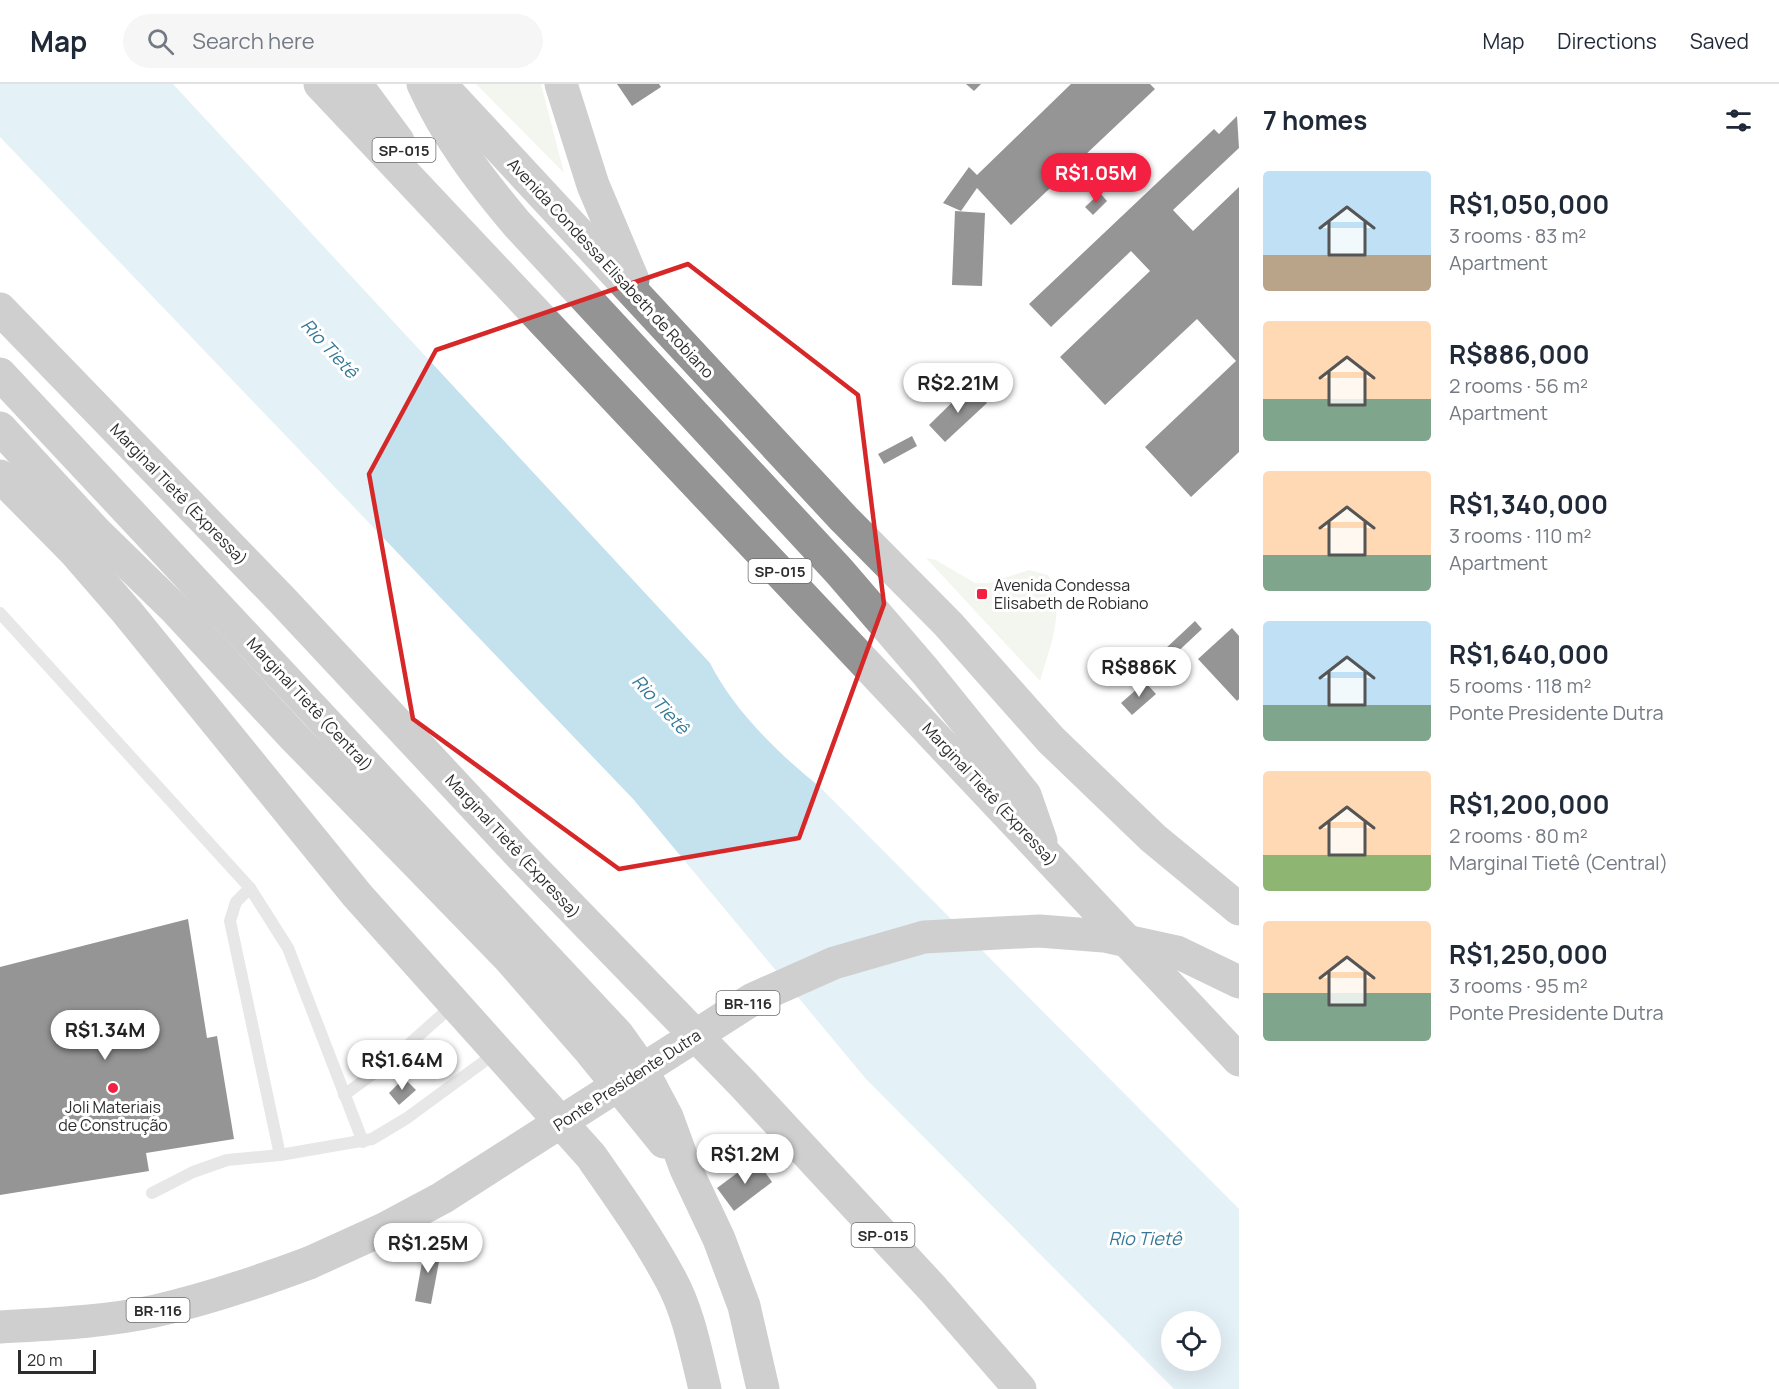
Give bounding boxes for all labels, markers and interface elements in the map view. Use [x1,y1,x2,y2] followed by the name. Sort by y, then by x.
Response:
[123,14,543,68] search box
[30,22,87,60] text: Map
[144,25,177,58] icon: search
[192,26,315,56] text: Search here
[1483,27,1524,55] text: Map
[1557,27,1657,55] text: Directions
[1690,27,1749,55] text: Saved
[1263,102,1367,138] text: 7 homes
[1722,104,1755,137] icon: filters
[372,138,436,162] road number: SP-015
[503,153,719,383] street label: Avenida Condessa Elisabeth de Robiano
[1041,153,1151,204] pin: R$1.05M
[1055,159,1137,186] text: R$1.05M
[1449,186,1609,222] text: R$1,050,000
[1311,195,1383,267] icon: home
[1449,222,1586,249] text: 3 rooms · 83 m²
[1449,249,1548,276] text: Apartment
[296,313,365,384] water label: Rio Tietê
[1449,336,1590,372] text: R$886,000
[1311,345,1383,417] icon: home
[903,363,1013,414] pin: R$2.21M
[917,369,999,396] text: R$2.21M
[1449,372,1588,399] text: 2 rooms · 56 m²
[1449,399,1548,426] text: Apartment
[105,418,253,570] street label: Marginal Tietê (Expressa)
[1449,486,1608,522] text: R$1,340,000
[1311,495,1383,567] icon: home
[1449,522,1591,549] text: 3 rooms · 110 m²
[1449,549,1548,576] text: Apartment
[748,559,812,583] road number: SP-015
[994,574,1148,614] place label: Avenida Condessa Elisabeth de Robiano
[975,587,989,601] marker: Avenida Condessa Elisabeth de Robiano
[242,632,378,776] street label: Marginal Tietê (Central)
[1449,636,1609,672] text: R$1,640,000
[1311,645,1383,717] icon: home
[1090,647,1188,698] pin: R$886K
[1101,653,1177,680] text: R$886K
[627,669,696,740] water label: Rio Tietê
[1449,672,1591,699] text: 5 rooms · 118 m²
[1449,699,1664,726] text: Ponte Presidente Dutra
[918,717,1062,871] street label: Marginal Tietê (Expressa)
[441,769,585,923] street label: Marginal Tietê (Expressa)
[1449,786,1610,822] text: R$1,200,000
[1311,795,1383,867] icon: home
[1449,822,1588,849] text: 2 rooms · 80 m²
[1449,849,1668,876] text: Marginal Tietê (Central)
[1449,936,1608,972] text: R$1,250,000
[1311,945,1383,1017] icon: home
[1449,972,1588,999] text: 3 rooms · 95 m²
[716,991,780,1015] road number: BR-116
[1449,999,1664,1026] text: Ponte Presidente Dutra
[50,1010,160,1061] pin: R$1.34M
[65,1016,145,1043] text: R$1.34M
[549,1024,705,1136] street label: Ponte Presidente Dutra
[347,1040,457,1091] pin: R$1.64M
[361,1046,443,1073] text: R$1.64M
[106,1081,120,1095] marker: Joli Materiais de Construção
[58,1096,168,1136] place label: Joli Materiais de Construção
[696,1134,794,1185] pin: R$1.2M
[711,1140,779,1167] text: R$1.2M
[373,1223,483,1274] pin: R$1.25M
[852,1223,914,1247] road number: SP-015
[1109,1226,1183,1250] water label: Rio Tietê
[388,1229,468,1256] text: R$1.25M
[126,1298,190,1322] road number: BR-116
[1161,1311,1221,1371] map controls
[1161,1311,1221,1371] button: locate
[18,1347,96,1374] scale bar
[27,1349,63,1371] text: 20 m

